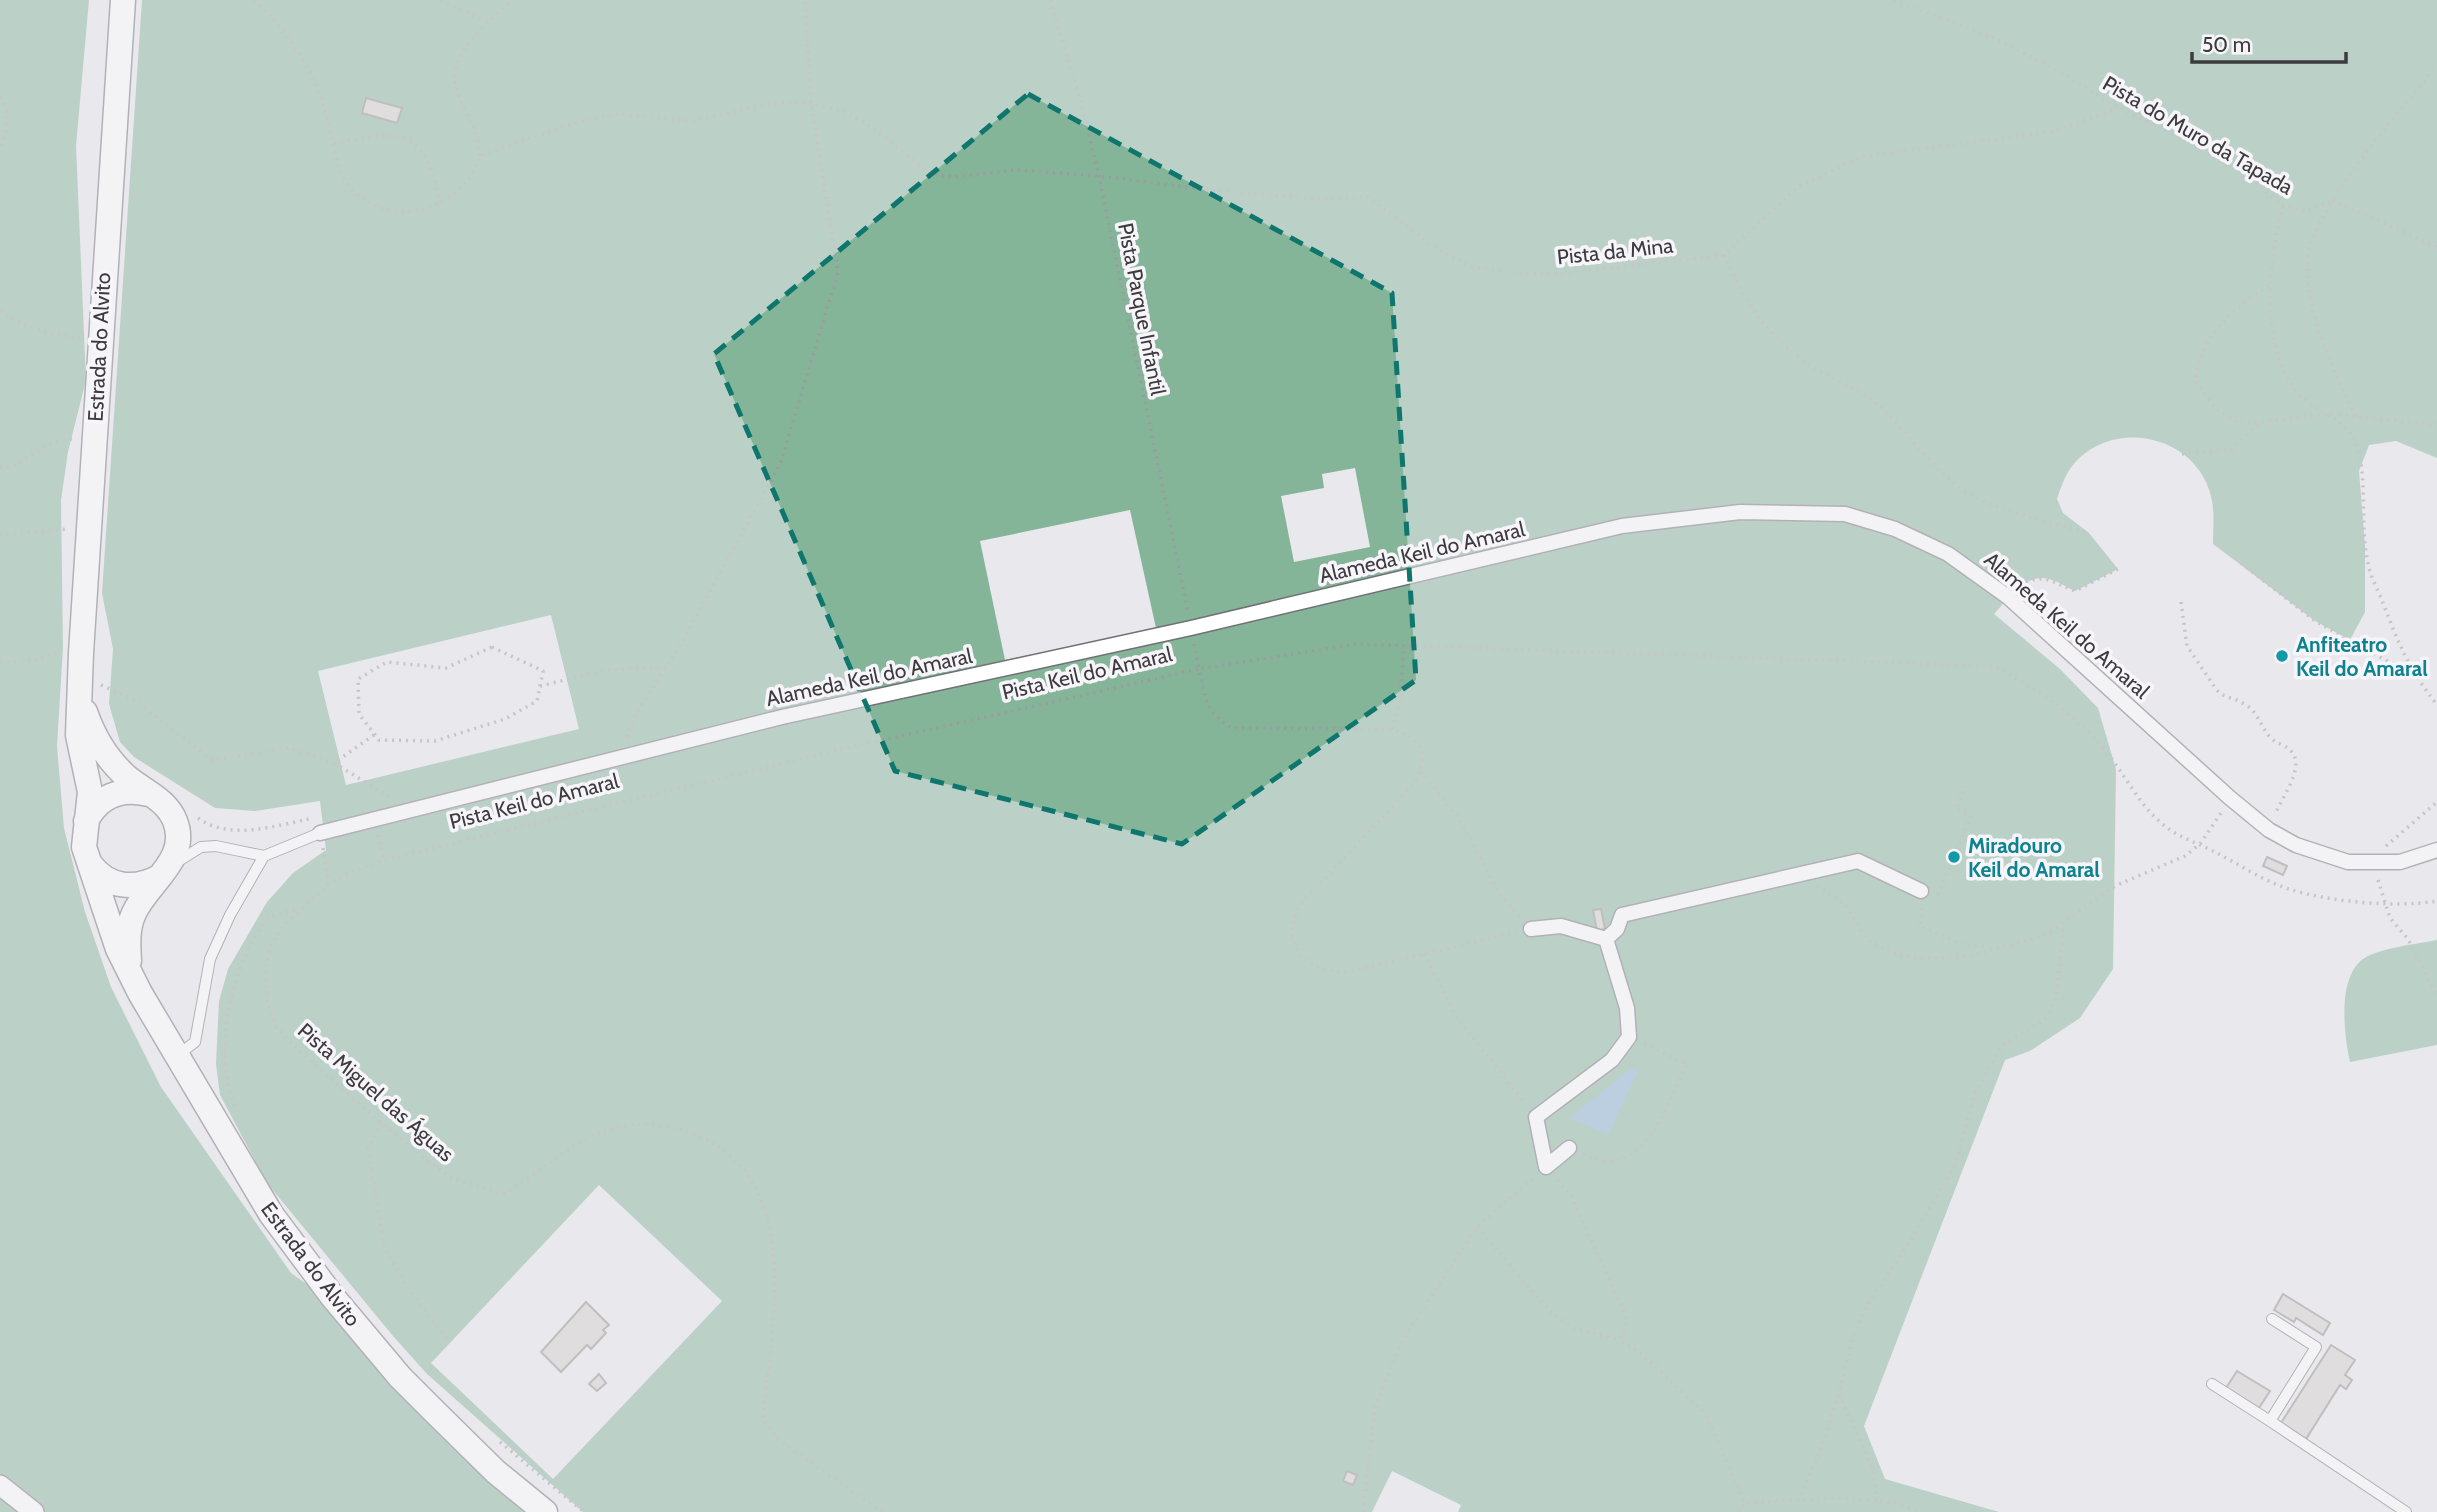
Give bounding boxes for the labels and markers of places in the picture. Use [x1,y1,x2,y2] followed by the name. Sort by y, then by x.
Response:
[2296,632,2428,681] place label: Anfiteatro Keil do Amaral
[2274,648,2290,664] marker: Anfiteatro Keil do Amaral
[1968,833,2100,882] place label: Miradouro Keil do Amaral
[1946,849,1962,865] marker: Miradouro Keil do Amaral

